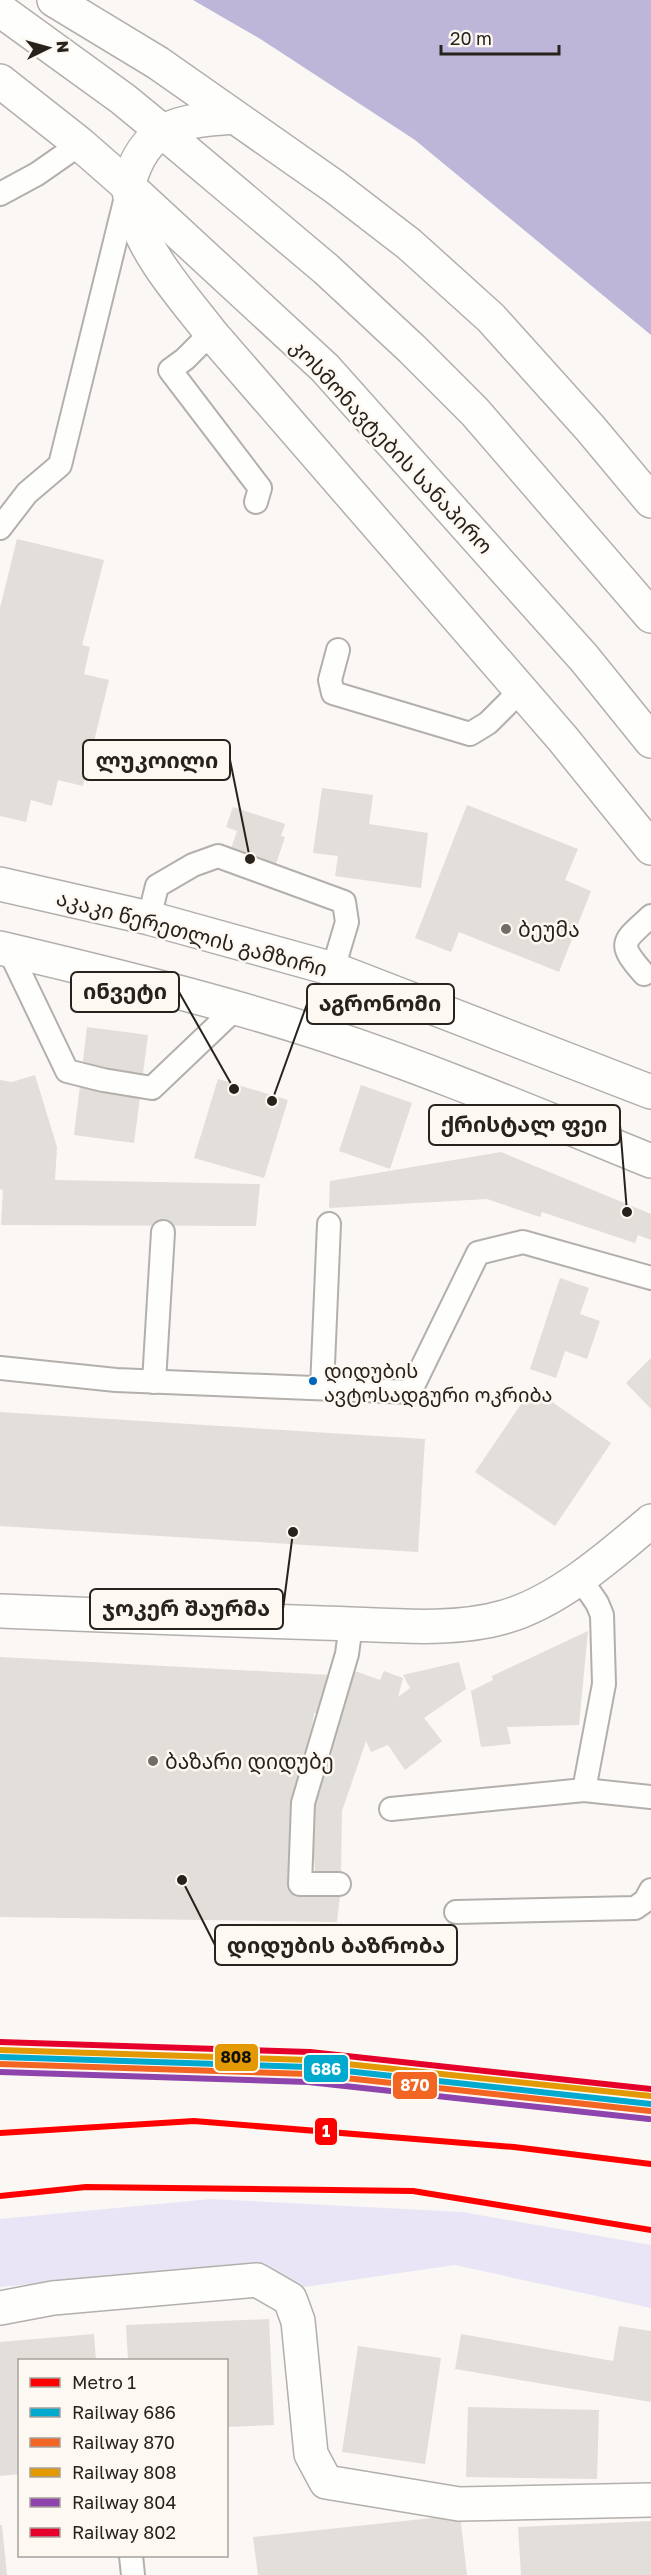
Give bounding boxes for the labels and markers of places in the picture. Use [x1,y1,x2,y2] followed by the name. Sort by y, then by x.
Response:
[83,740,230,780] callout: ლუკოილი
[518,916,580,942] place label: ბეუმა
[499,922,513,936] marker: ბეუმა
[71,972,179,1012] callout: ინვეტი
[307,984,454,1024] callout: აგრონომი
[429,1105,620,1145] callout: ქრისტალ ფეი
[324,1358,552,1408] place label: დიდუბის ავტოსადგური ოკრიბა
[307,1375,319,1387] marker: დიდუბის ავტოსადგური ოკრიბა
[90,1589,283,1629] callout: ჯოკერ შაურმა
[165,1748,334,1775] place label: ბაზარი დიდუბე
[146,1754,160,1768] marker: ბაზარი დიდუბე
[215,1925,457,1965] callout: დიდუბის ბაზრობა

